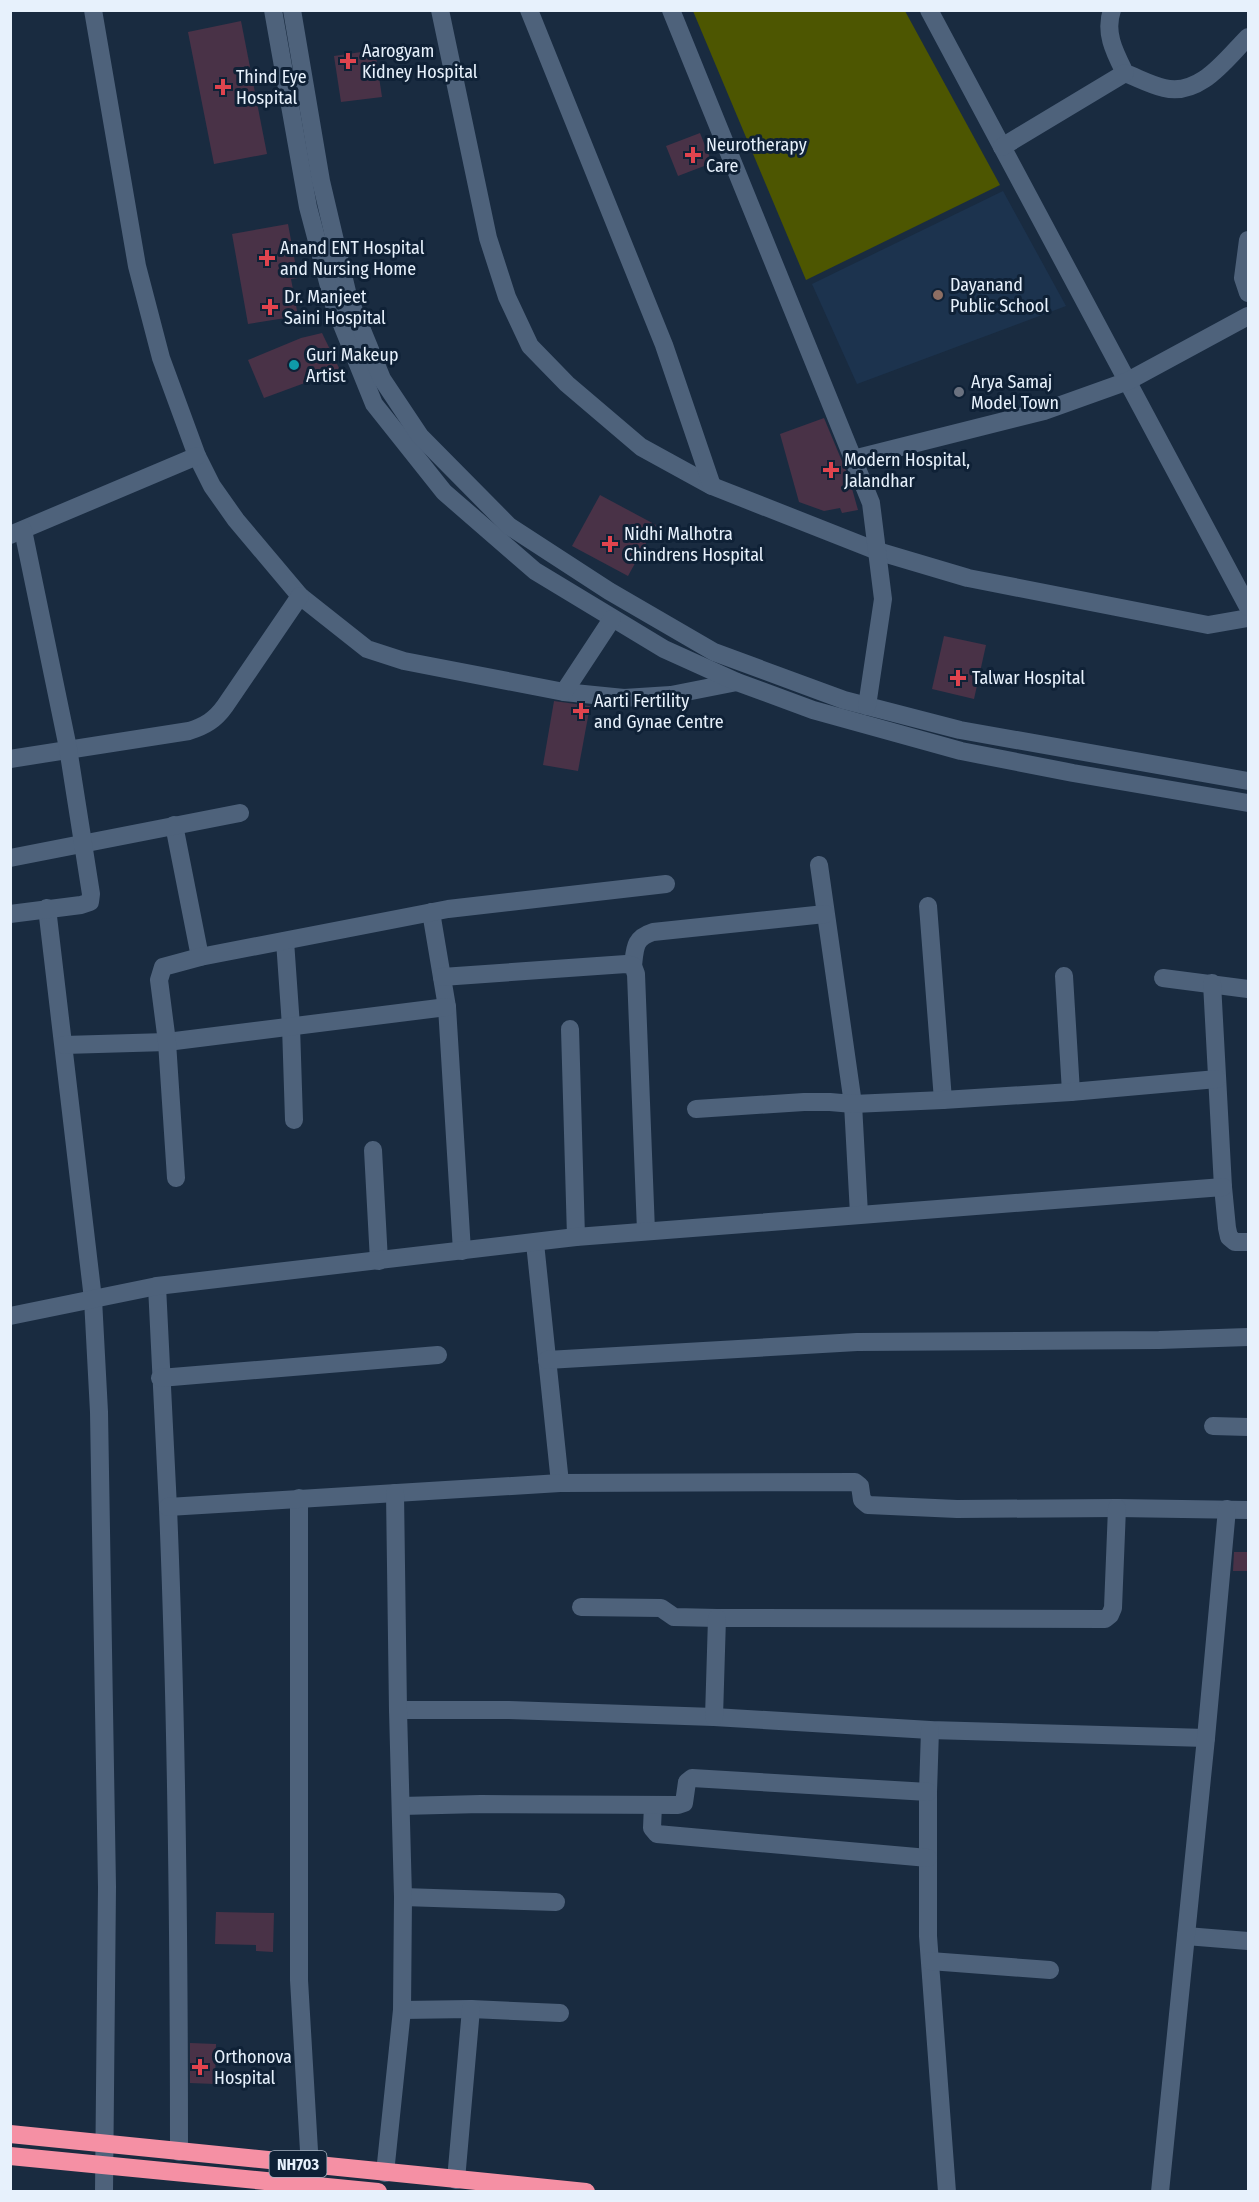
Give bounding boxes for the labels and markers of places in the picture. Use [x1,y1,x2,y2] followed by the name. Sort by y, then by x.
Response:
[362,40,478,83] place label: Aarogyam Kidney Hospital
[339,52,357,70] marker: Aarogyam Kidney Hospital
[236,66,307,109] place label: Thind Eye Hospital
[214,78,232,96] marker: Thind Eye Hospital
[706,134,807,177] place label: Neurotherapy Care
[684,146,702,164] marker: Neurotherapy Care
[280,237,425,280] place label: Anand ENT Hospital and Nursing Home
[258,249,276,267] marker: Anand ENT Hospital and Nursing Home
[950,274,1049,317] place label: Dayanand Public School
[284,286,386,329] place label: Dr. Manjeet Saini Hospital
[931,288,945,302] marker: Dayanand Public School
[261,298,279,316] marker: Dr. Manjeet Saini Hospital
[306,344,399,387] place label: Guri Makeup Artist
[287,358,301,372] marker: Guri Makeup Artist
[971,371,1059,414] place label: Arya Samaj Model Town
[952,385,966,399] marker: Arya Samaj Model Town
[844,449,970,492] place label: Modern Hospital, Jalandhar
[822,461,840,479] marker: Modern Hospital, Jalandhar
[624,523,764,566] place label: Nidhi Malhotra Chindrens Hospital
[601,535,619,553] marker: Nidhi Malhotra Chindrens Hospital
[972,667,1085,689] place label: Talwar Hospital
[949,669,967,687] marker: Talwar Hospital
[594,690,724,733] place label: Aarti Fertility and Gynae Centre
[572,702,590,720] marker: Aarti Fertility and Gynae Centre
[214,2046,292,2089] place label: Orthonova Hospital
[191,2058,209,2076] marker: Orthonova Hospital

